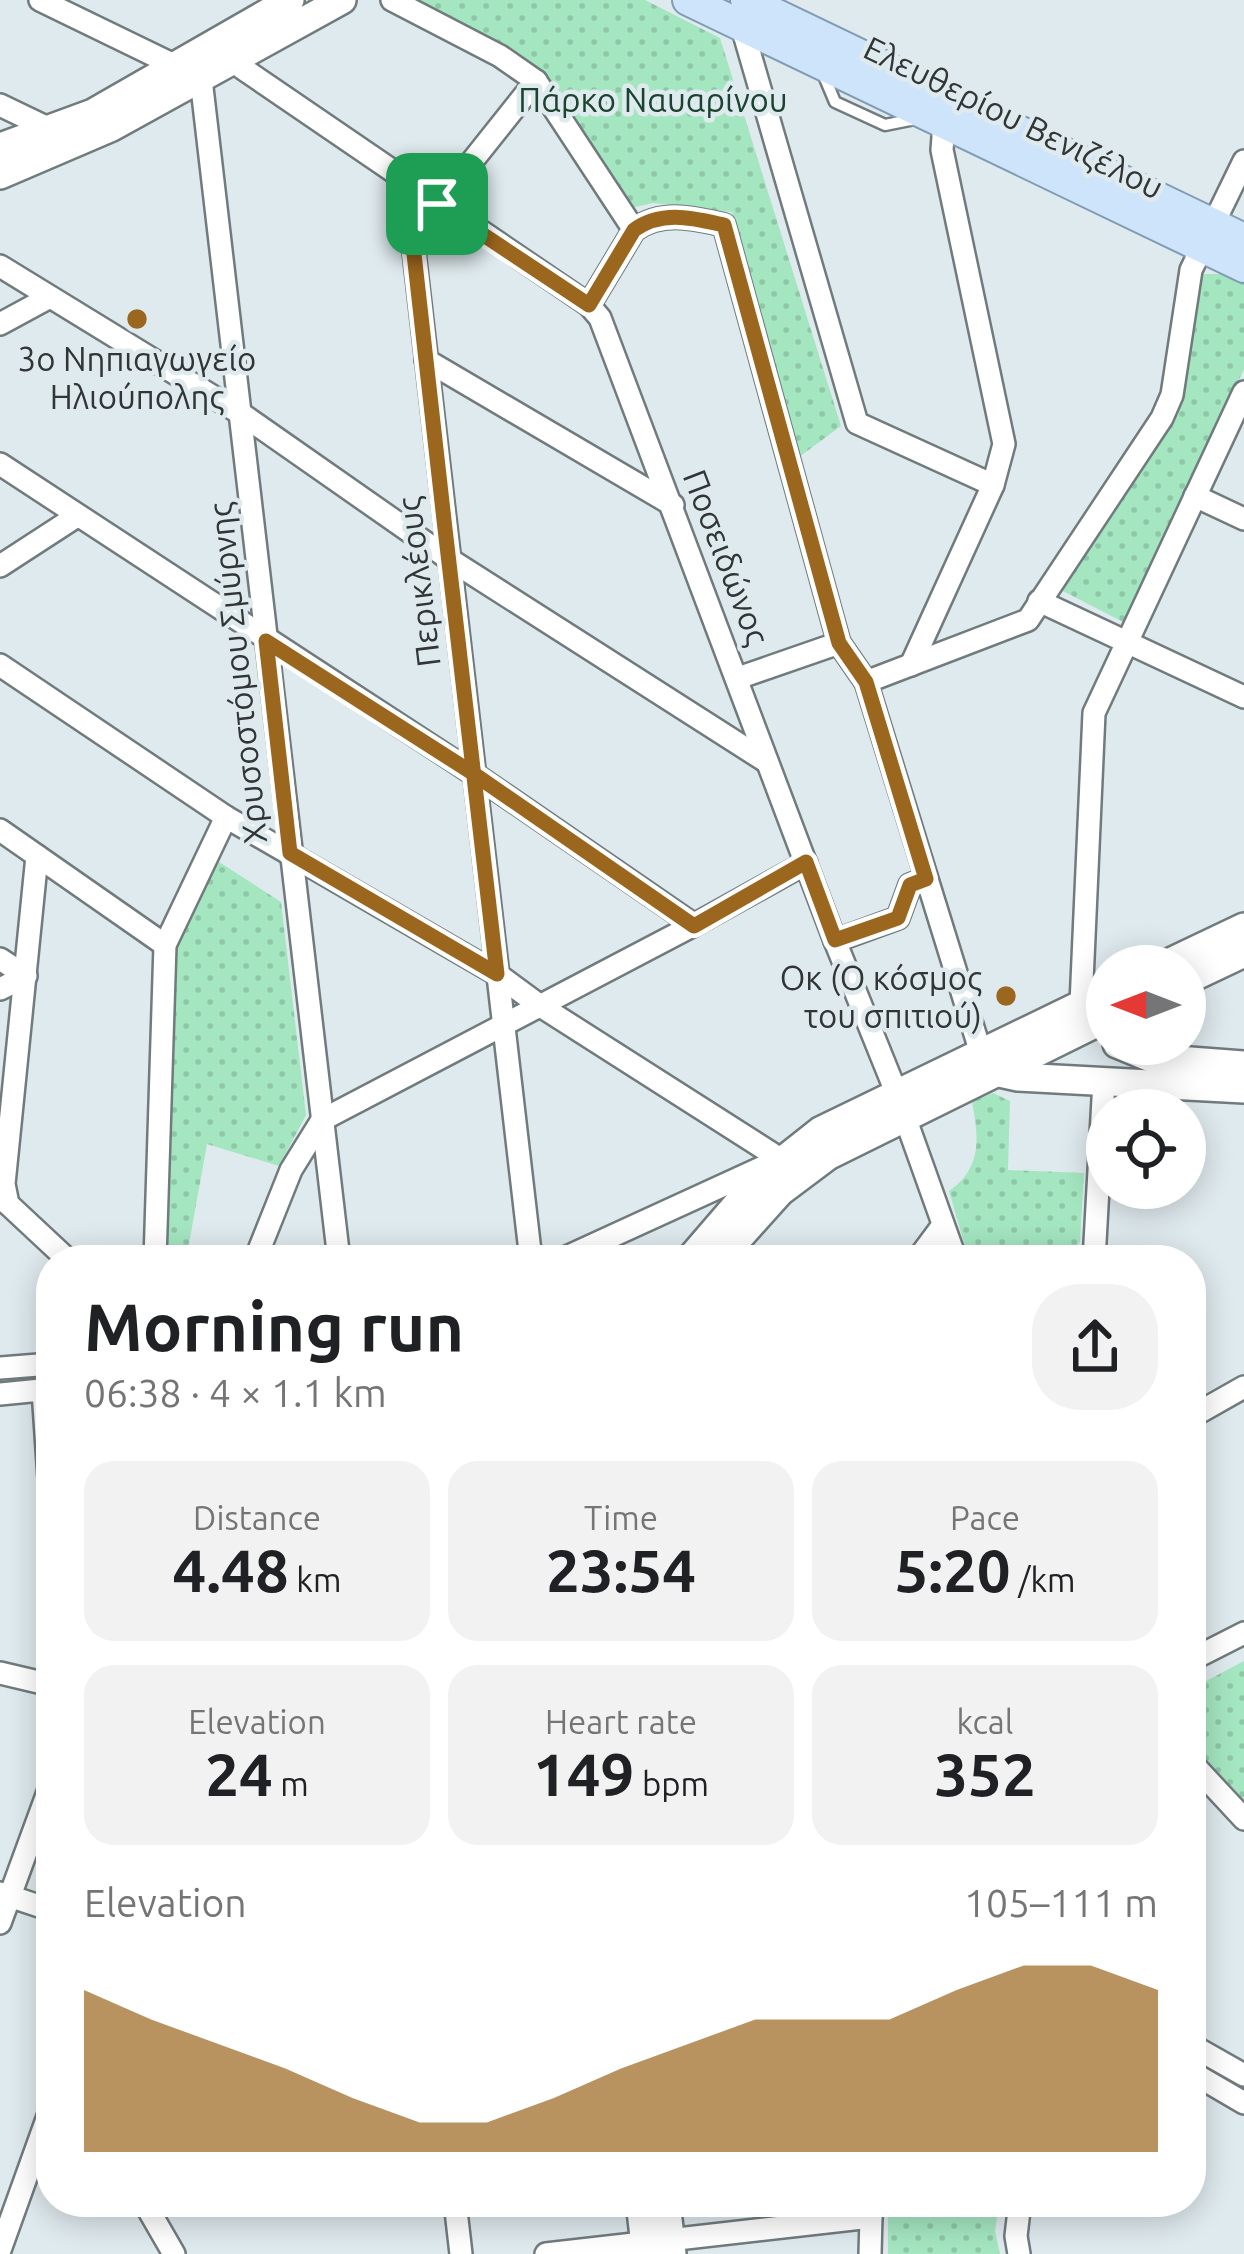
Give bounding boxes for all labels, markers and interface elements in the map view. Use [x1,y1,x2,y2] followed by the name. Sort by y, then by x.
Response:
[858,28,1170,206] street label: Ελευθερίου Βενιζέλου
[518,81,788,118] park label: Πάρκο Ναυαρίνου
[386,153,488,255] pin
[404,171,470,237] icon: arrive
[124,306,150,332] marker: 3o Νηπιαγωγείο Ηλιούπολης
[18,340,256,416] place label: 3o Νηπιαγωγείο Ηλιούπολης
[676,464,777,650] street label: Ποσειδώνος
[389,495,448,669] street label: Περικλέους
[201,501,274,845] street label: Χρυσοστόμου Σμύρνης
[1086,945,1206,1065] north arrow
[1086,945,1206,1209] map controls
[780,959,982,1035] place label: Οκ (Ο κόσμος του σπιτιού)
[993,983,1019,1009] marker: Οκ (Ο κόσμος του σπιτιού)
[1086,1089,1206,1209] button: locate
[1032,1284,1158,1410] button: share
[84,1289,464,1363] text: Morning run
[84,1371,387,1414] text: 06:38 · 4 × 1.1 km
[193,1499,321,1536] text: Distance
[584,1499,658,1536] text: Time
[950,1499,1020,1536] text: Pace
[173,1536,289,1603] text: 4.48
[546,1536,696,1603] text: 23:54
[894,1536,1011,1603] text: 5:20
[289,1561,341,1598] text: km
[1011,1561,1076,1598] text: /km
[188,1703,326,1740] text: Elevation
[545,1703,697,1740] text: Heart rate
[957,1703,1013,1740] text: kcal
[205,1740,273,1807] text: 24
[533,1740,634,1807] text: 149
[934,1740,1036,1807] text: 352
[273,1765,309,1802] text: m
[634,1765,709,1802] text: bpm
[84,1881,247,1924] text: Elevation
[964,1881,1158,1924] text: 105–111 m

